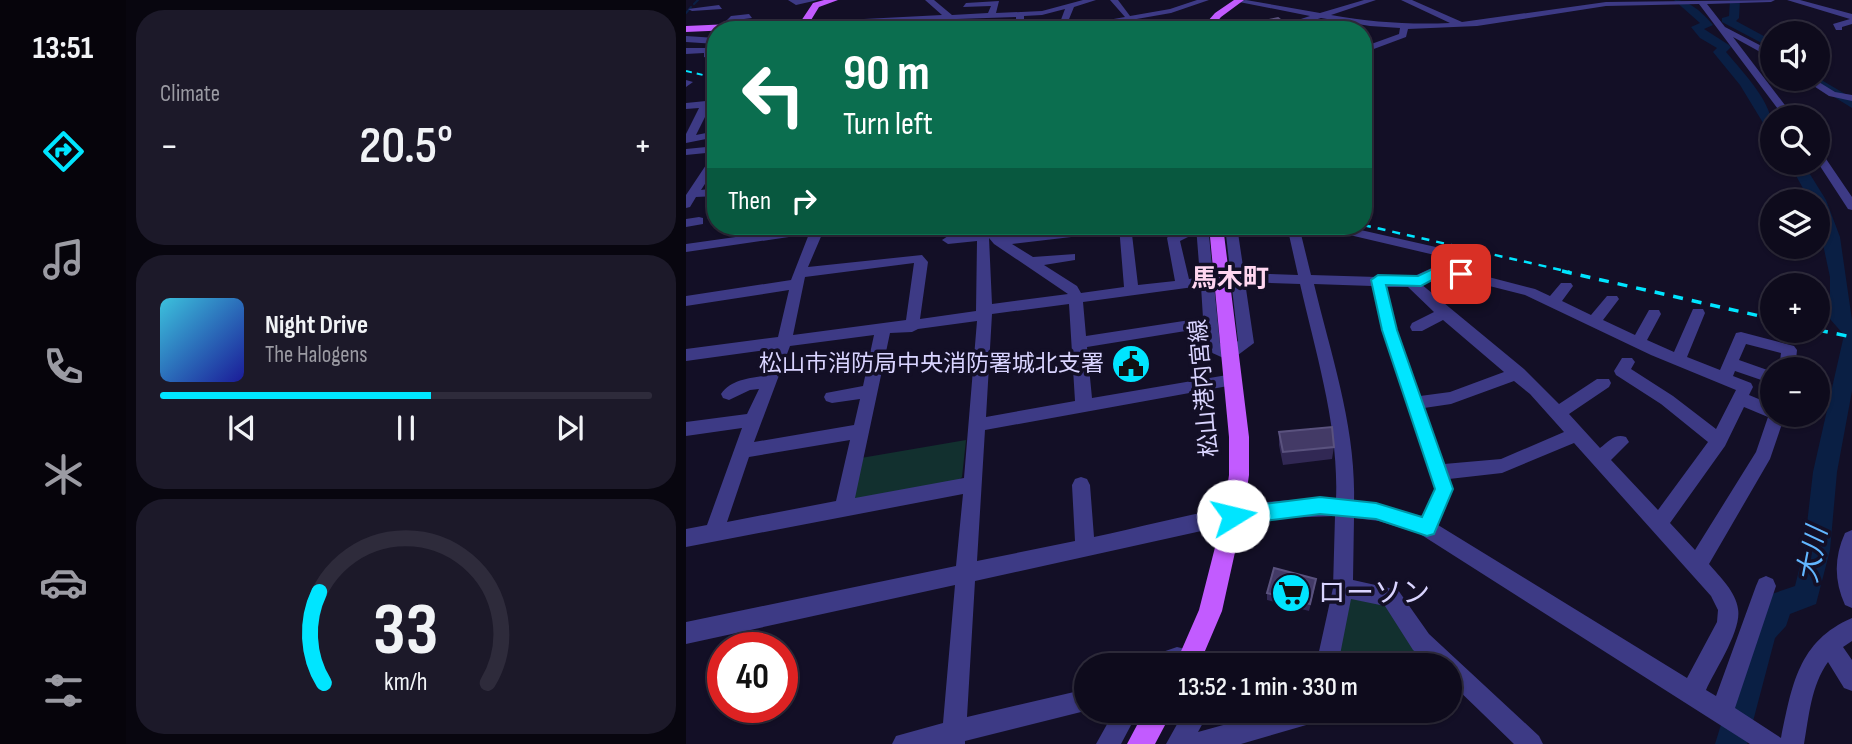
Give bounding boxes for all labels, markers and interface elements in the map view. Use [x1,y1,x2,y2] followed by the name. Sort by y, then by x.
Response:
[1760,21,1830,427] map controls
[1760,21,1830,91] button: sound
[33,29,93,68] text: 13:51
[843,45,930,104] text: 90 m
[728,49,819,140] icon: left
[160,80,220,108] text: Climate
[843,105,933,144] text: Turn left
[1760,105,1830,175] button: search
[359,115,453,178] text: 20.5°
[160,124,179,169] text: −
[633,124,652,169] text: +
[39,127,88,176] icon: directions
[785,182,823,220] icon: right
[728,186,771,217] text: Then
[1760,189,1830,259] button: layers
[39,235,88,284] icon: music
[1431,244,1491,304] pin
[1442,255,1480,293] icon: arrive
[1191,264,1269,295] district label: 馬木町
[1760,273,1830,343] button: +
[265,310,368,341] text: Night Drive
[1184,318,1224,458] street label: 松山港内宮線
[265,341,368,369] text: The Halogens
[39,342,88,391] icon: phone
[1110,343,1152,385] public building icon: 松山市消防局中央消防署城北支署
[759,350,1104,378] place label: 松山市消防局中央消防署城北支署
[1760,357,1830,427] button: −
[223,409,261,447] icon: previous
[387,409,425,447] icon: pause
[551,409,589,447] icon: next
[39,450,88,499] icon: climate
[1196,479,1270,553] position arrow
[1791,521,1835,586] water label: 大川
[39,558,88,607] icon: car
[1270,572,1312,614] supermarket icon: ローソン
[1318,577,1430,610] place label: ローソン
[373,587,439,675] text: 33
[707,632,798,723] speed limit sign: 40
[39,666,88,715] icon: filters
[384,666,428,697] text: km/h
[1178,672,1358,703] text: 13:52 · 1 min · 330 m

